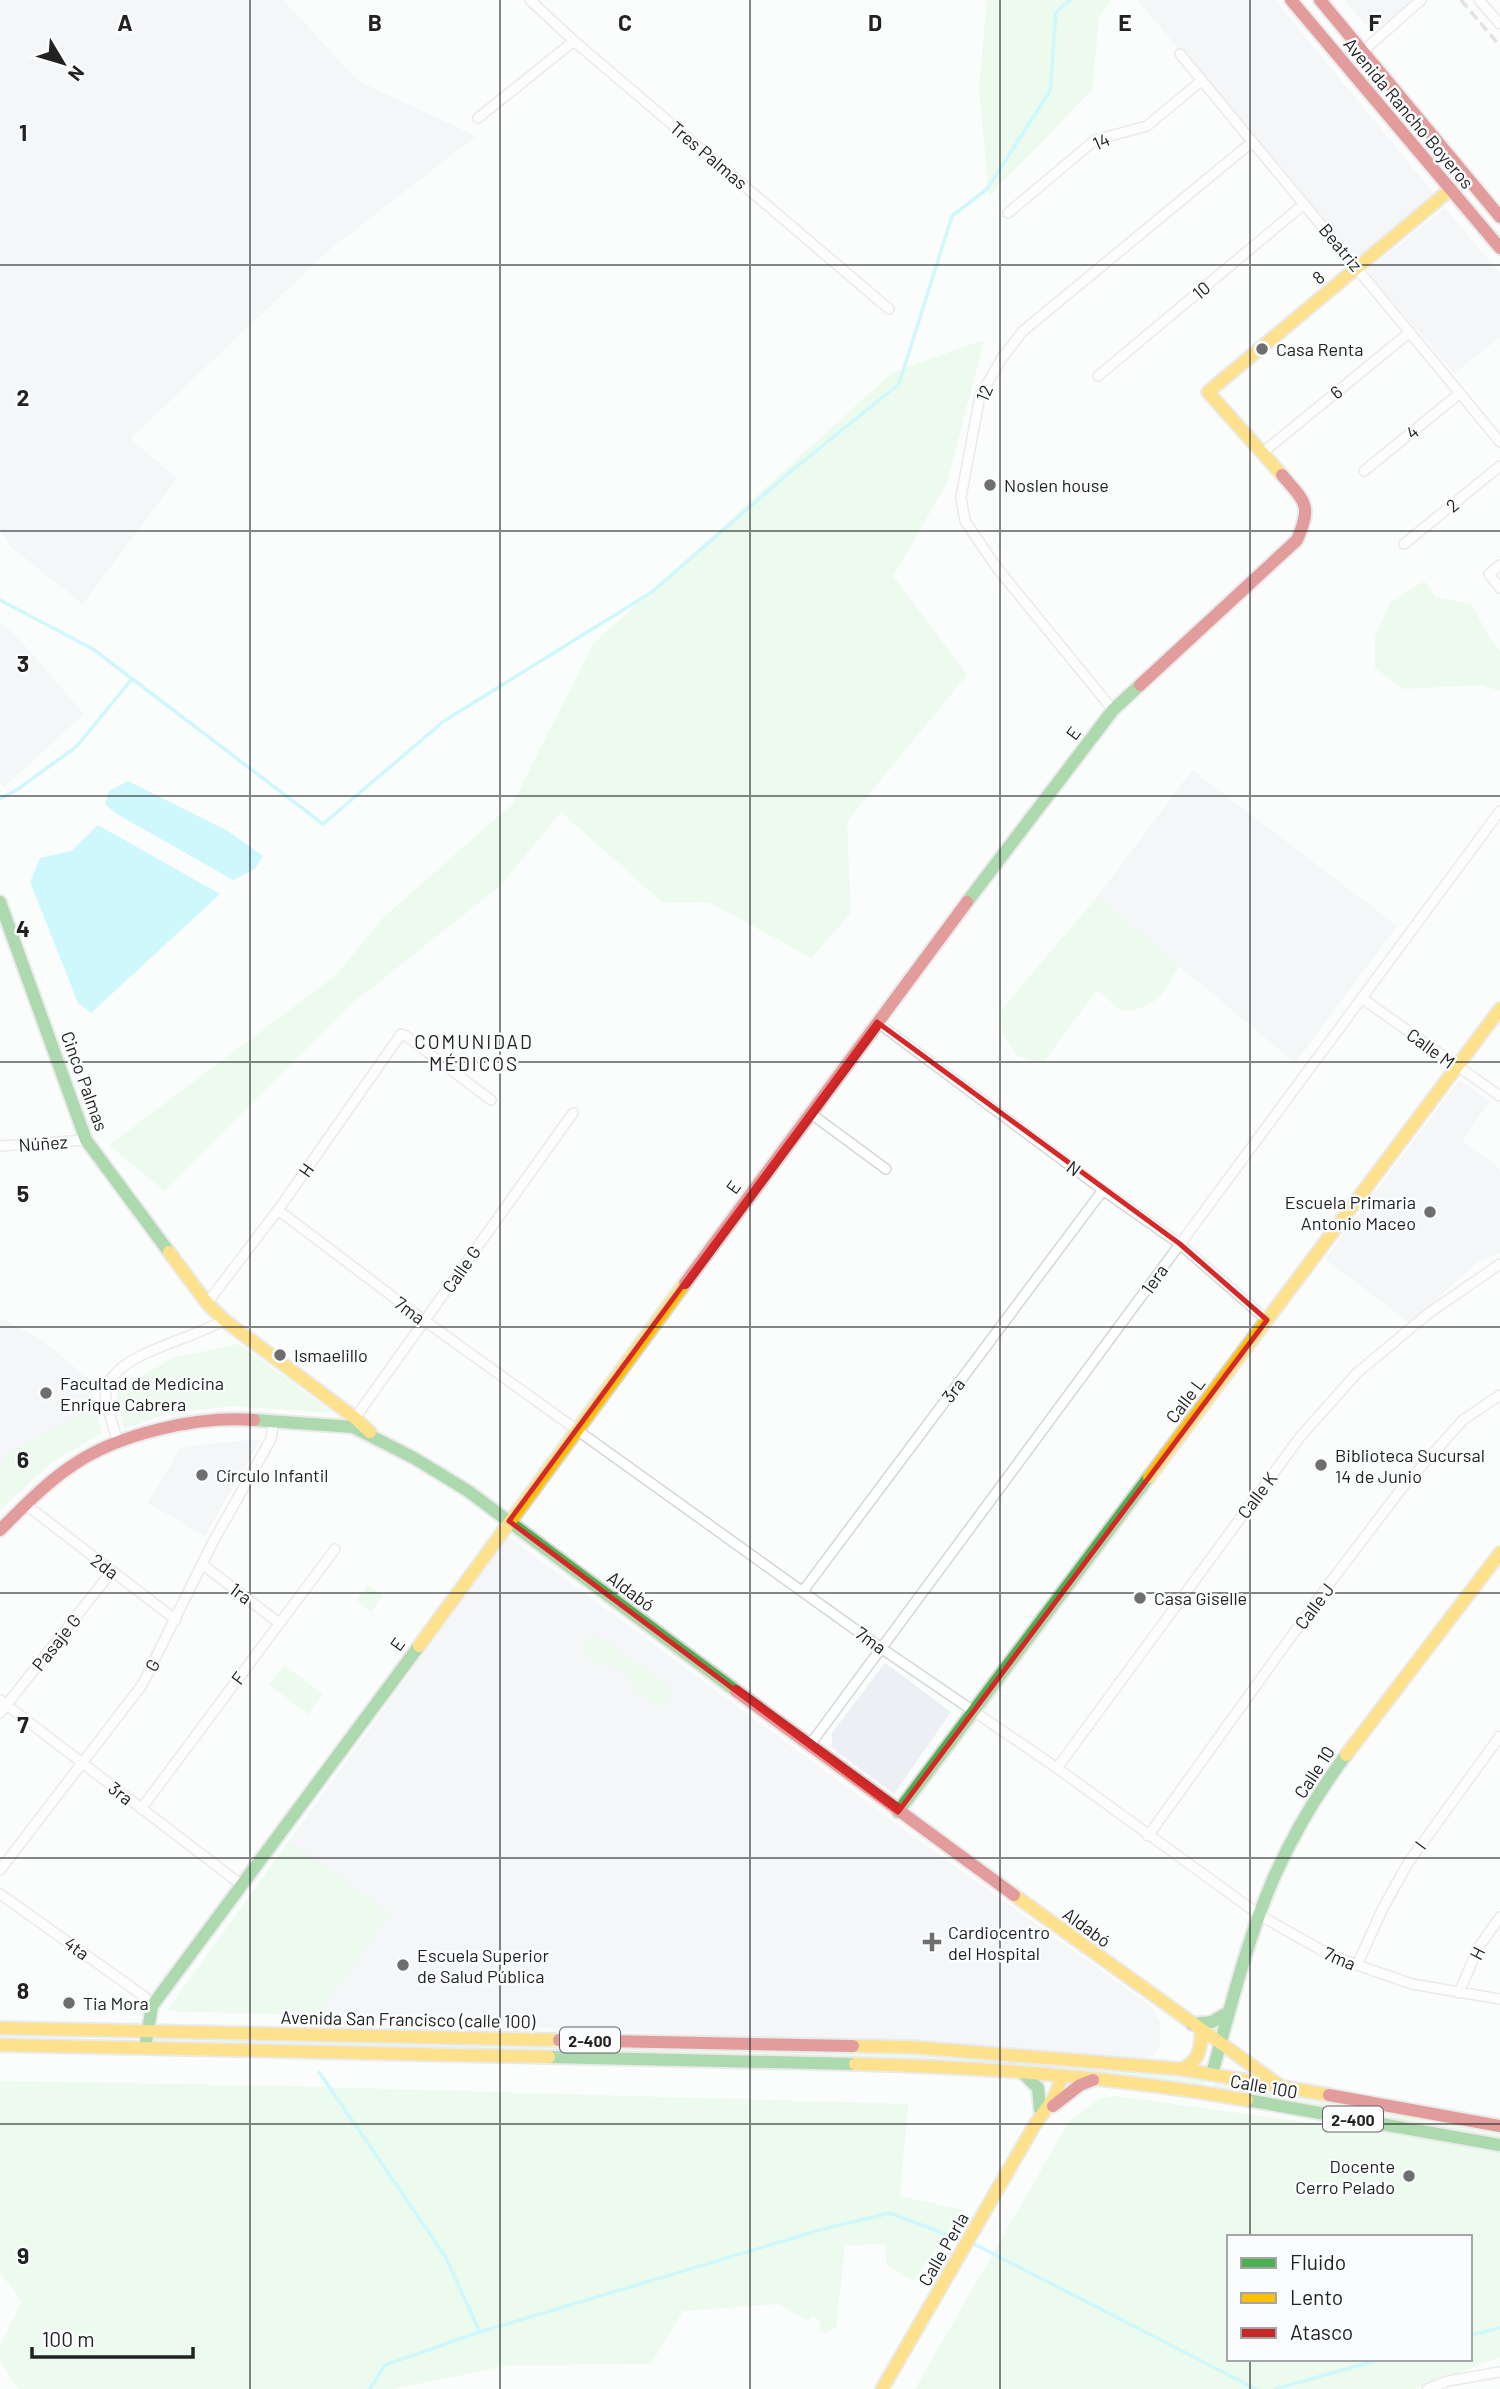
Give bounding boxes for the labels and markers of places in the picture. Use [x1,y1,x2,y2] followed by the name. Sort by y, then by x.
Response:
[1276,338,1363,360] place label: Casa Renta
[1254,341,1270,357] marker: Casa Renta
[1004,474,1109,496] place label: Noslen house
[982,477,998,493] marker: Noslen house
[1285,1191,1416,1234] place label: Escuela Primaria Antonio Maceo
[1422,1204,1438,1220] marker: Escuela Primaria Antonio Maceo
[294,1344,368,1366] place label: Ismaelillo
[272,1347,288,1363] marker: Ismaelillo
[60,1372,224,1415] place label: Facultad de Medicina Enrique Cabrera
[38,1385,54,1401] marker: Facultad de Medicina Enrique Cabrera
[1335,1444,1485,1487] place label: Biblioteca Sucursal 14 de Junio
[1313,1457,1329,1473] marker: Biblioteca Sucursal 14 de Junio
[216,1464,328,1486] place label: Círculo Infantil
[194,1467,210,1483] marker: Círculo Infantil
[1154,1587,1247,1609] place label: Casa Giselle
[1132,1590,1148,1606] marker: Casa Giselle
[948,1921,1050,1964] place label: Cardiocentro del Hospital
[922,1932,942,1952] marker: Cardiocentro del Hospital
[417,1944,550,1987] place label: Escuela Superior de Salud Pública
[395,1957,411,1973] marker: Escuela Superior de Salud Pública
[83,1992,149,2014] place label: Tia Mora
[61,1995,77,2011] marker: Tia Mora
[1295,2155,1395,2198] place label: Docente Cerro Pelado
[1401,2168,1417,2184] marker: Docente Cerro Pelado

